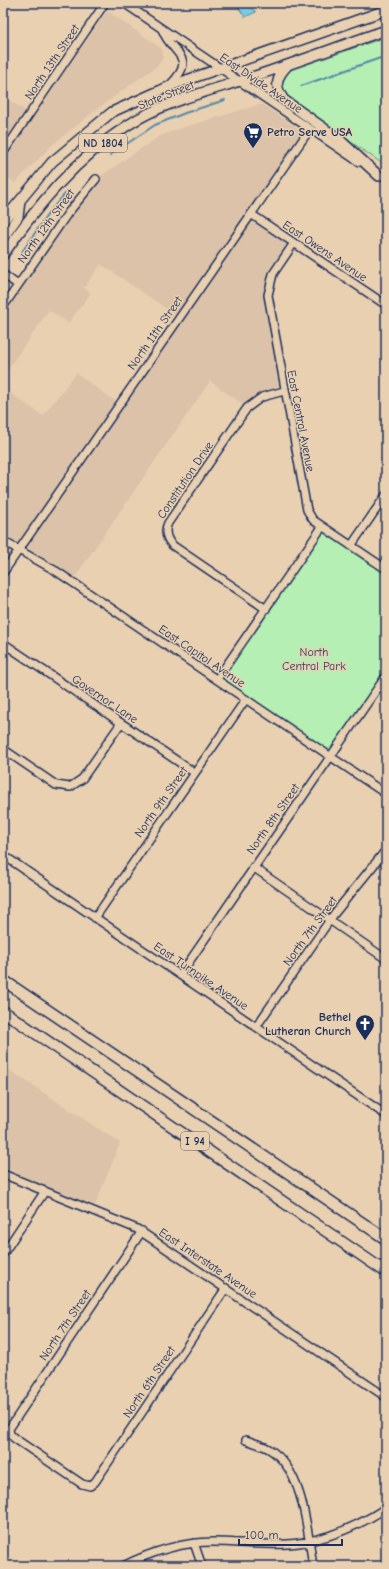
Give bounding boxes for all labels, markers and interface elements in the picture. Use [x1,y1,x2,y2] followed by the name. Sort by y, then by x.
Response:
[22,21,83,102] street label: North 13th Street
[217,50,305,116] street label: East Divide Avenue
[136,77,197,113] street label: State Street
[242,121,264,149] supermarket icon: Petro Serve USA
[267,125,353,139] place label: Petro Serve USA
[79,134,127,152] road number: ND 1804
[15,186,78,266] street label: North 12th Street
[280,218,370,284] street label: East Owens Avenue
[125,293,186,372] street label: North 11th Street
[284,369,318,473] street label: East Central Avenue
[154,439,216,521] street label: Constitution Drive
[156,622,248,690] street label: East Capitol Avenue
[282,645,346,673] park label: North Central Park
[69,672,141,726] street label: Governor Lane
[131,763,191,840] street label: North 9th Street
[243,781,303,857] street label: North 8th Street
[280,893,340,968] street label: North 7th Street
[151,939,251,1013] street label: East Turnpike Avenue
[265,1010,351,1038] place label: Bethel Lutheran Church
[354,1013,376,1041] church icon: Bethel Lutheran Church
[181,1132,209,1150] road number: I 94
[156,1225,260,1301] street label: East Interstate Avenue
[36,1286,94,1363] street label: North 7th Street
[120,1343,178,1420] street label: North 6th Street
[239,1521,342,1547] scale bar
[245,1528,278,1542] text: 100 m

